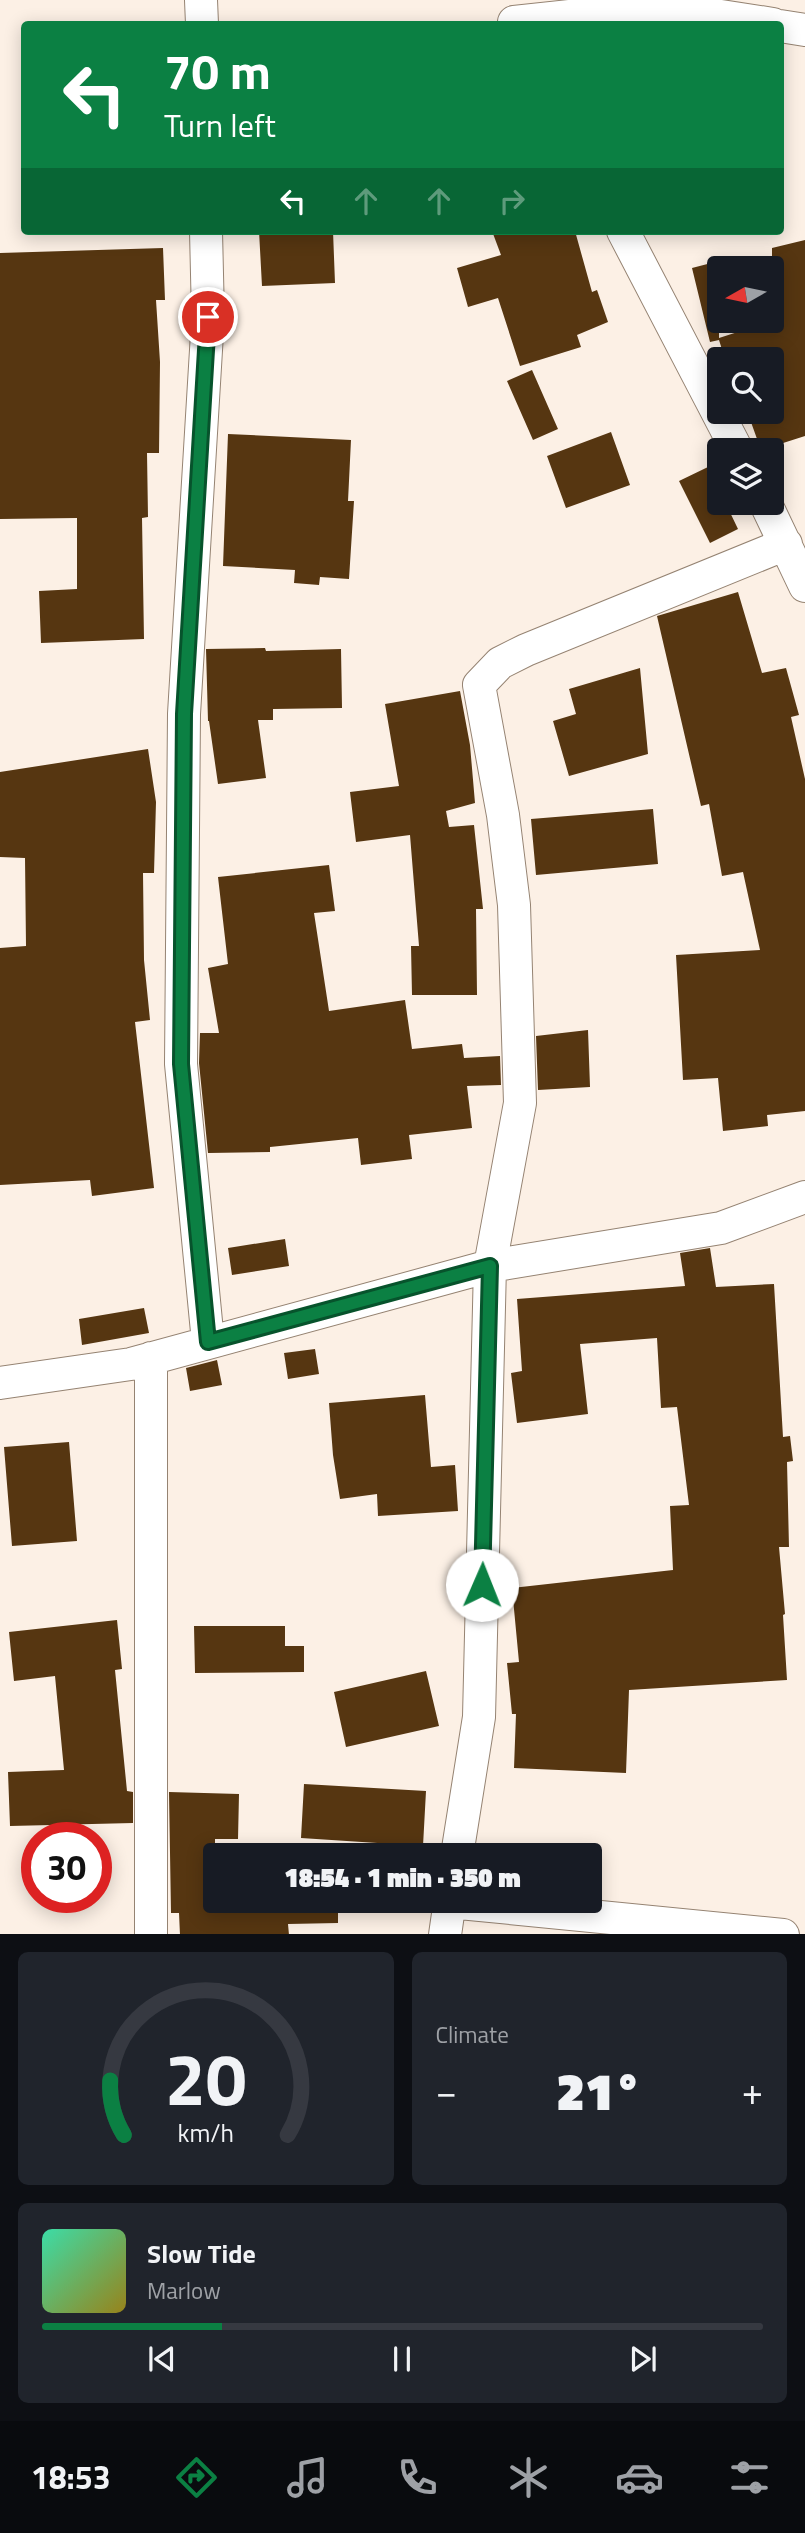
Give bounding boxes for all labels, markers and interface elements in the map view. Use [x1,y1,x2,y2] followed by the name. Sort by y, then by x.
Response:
[164,33,271,108] text: 70 m
[49,49,140,140] icon: left
[164,101,276,149] text: Turn left
[274,182,312,220] icon: left
[347,182,385,220] icon: ahead
[420,182,458,220] icon: ahead
[493,182,531,220] icon: right
[707,256,784,332] north arrow
[707,256,784,515] map controls
[178,287,238,347] pin
[189,298,227,336] icon: arrive
[707,347,784,424] button: search
[707,438,784,515] button: layers
[445,1548,519,1622] position arrow
[21,1822,112,1913] speed limit sign: 30
[284,1858,521,1897] text: 18:54 · 1 min · 350 m
[436,2017,509,2052] text: Climate
[165,2023,247,2133] text: 20
[556,2051,642,2130] text: 21°
[436,2062,457,2120] text: −
[742,2062,763,2120] text: +
[177,2113,234,2151] text: km/h
[147,2234,256,2273] text: Slow Tide
[147,2273,221,2308] text: Marlow
[143,2340,181,2378] icon: previous
[383,2340,421,2378] icon: pause
[624,2340,662,2378] icon: next
[31,2453,111,2501] text: 18:53
[172,2453,221,2502] icon: directions
[283,2453,332,2502] icon: music
[393,2453,442,2502] icon: phone
[504,2453,553,2502] icon: climate
[615,2453,664,2502] icon: car
[725,2453,774,2502] icon: filters

